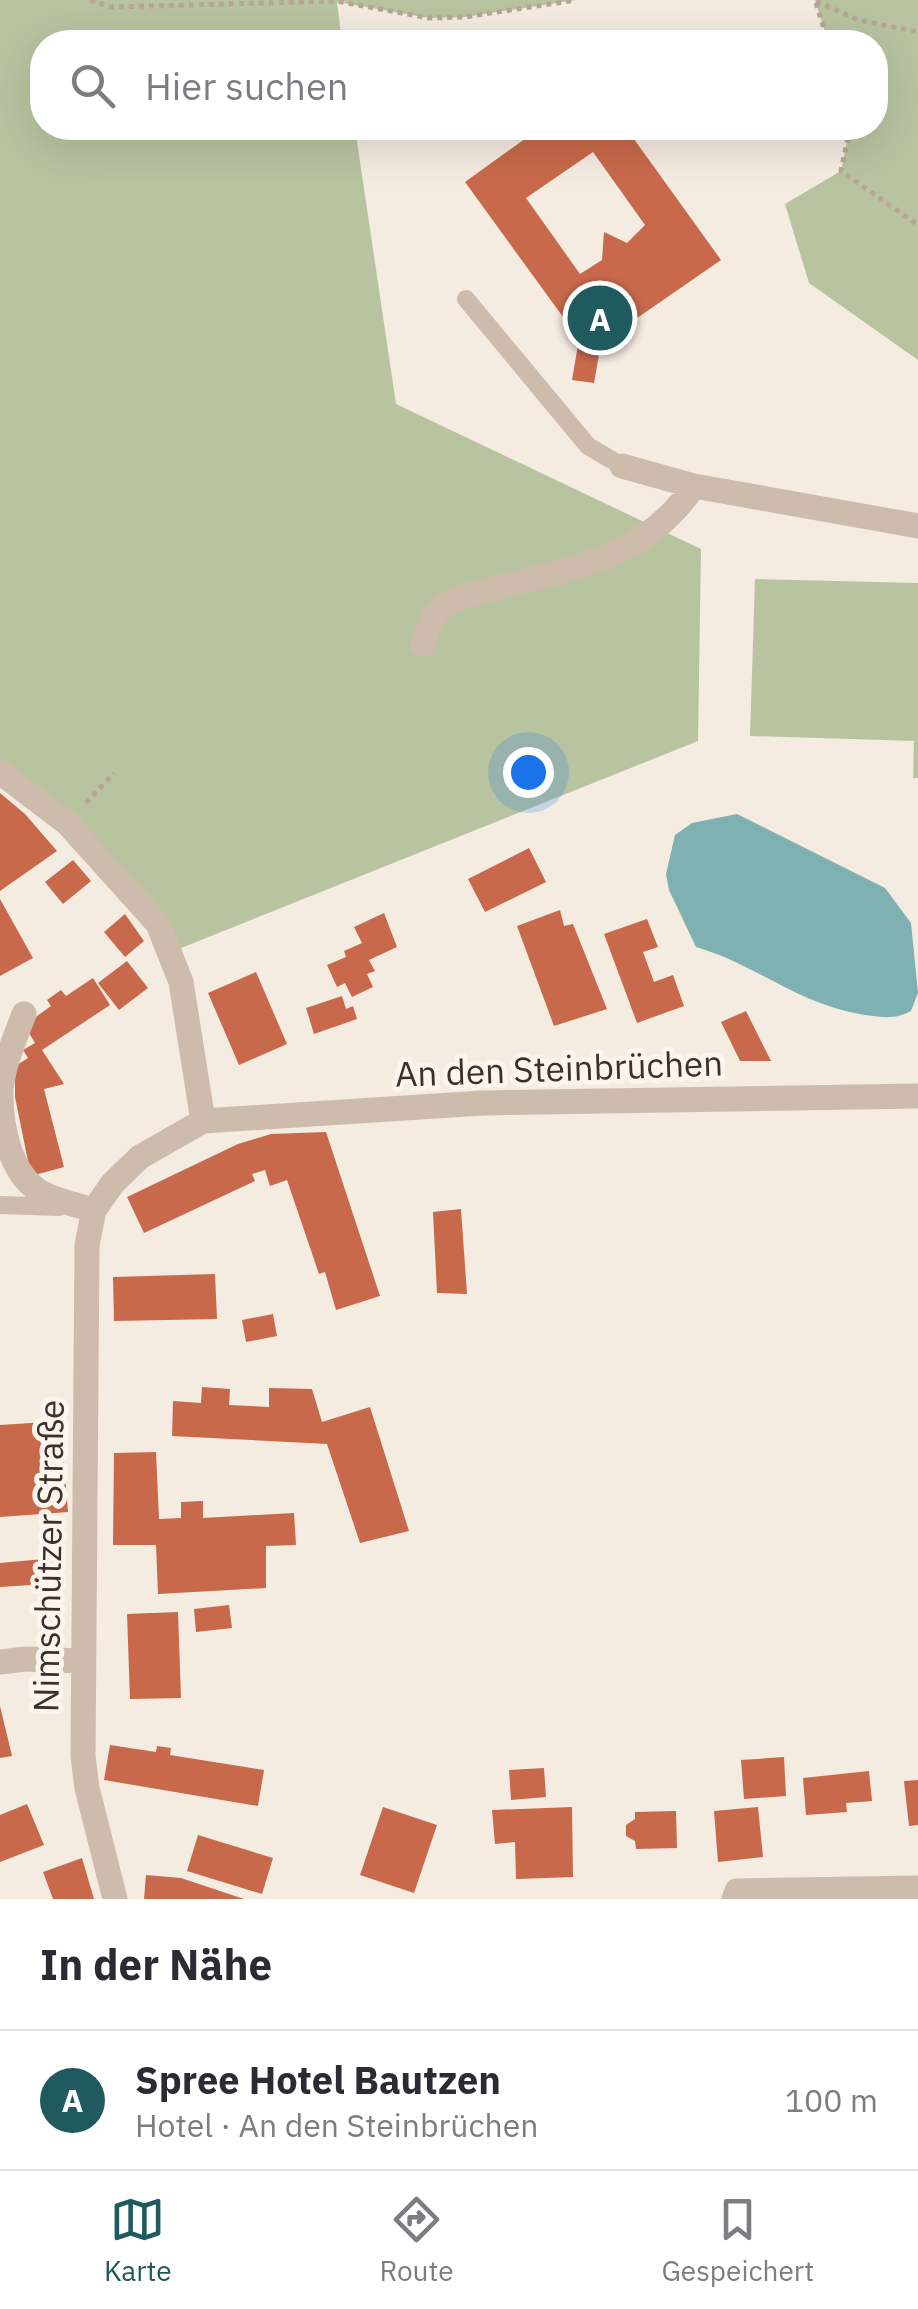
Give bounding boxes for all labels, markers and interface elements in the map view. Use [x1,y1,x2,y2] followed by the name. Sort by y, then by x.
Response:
[30,30,888,140] search box
[65,58,120,113] icon: search
[145,61,348,110] text: Hier suchen
[568,280,632,356] pin: A
[503,747,554,798] your location
[394,1039,724,1097] street label: An den Steinbrüchen
[22,1399,74,1713] street label: Nimschützer Straße
[40,1937,272,1992] text: In der Nähe
[135,2055,501,2104] text: Spree Hotel Bautzen
[62,2079,83,2121] text: A
[785,2079,878,2121] text: 100 m
[135,2104,539,2146] text: Hotel · An den Steinbrüchen
[104,2192,172,2289] tab: Karte
[379,2192,454,2289] tab: Route
[661,2192,814,2289] tab: Gespeichert

